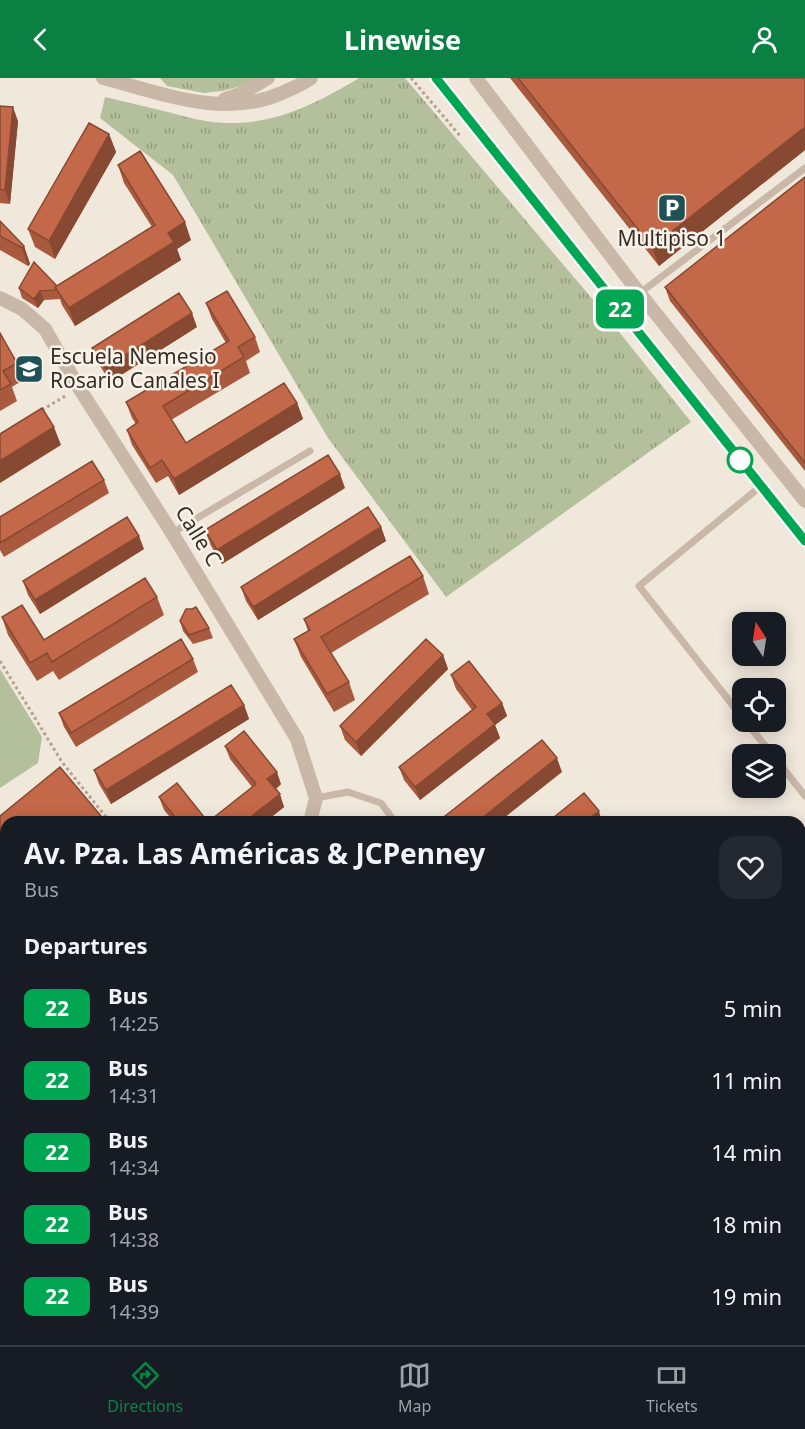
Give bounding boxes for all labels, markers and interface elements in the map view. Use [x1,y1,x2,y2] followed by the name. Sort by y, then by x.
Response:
[344,21,461,58] text: Linewise
[24,23,57,56] icon: back
[748,23,781,56] icon: person
[656,192,688,224] parking icon: Multipiso 1
[617,224,727,252] place label: Multipiso 1
[593,290,647,328] line badge: 22
[608,295,632,323] text: 22
[50,342,220,394] place label: Escuela Nemesio Rosario Canales I
[13,353,45,385] school or university icon: Escuela Nemesio Rosario Canales I
[727,447,753,473] unlabelled marker
[169,500,228,571] street label: Calle C
[732,612,786,666] north arrow
[732,612,786,798] map controls
[732,678,786,732] button: locate
[732,744,786,798] button: layers
[24,834,485,872] text: Av. Pza. Las Américas & JCPenney
[719,836,782,899] button: heart
[24,876,59,903] text: Bus
[24,930,148,960] text: Departures
[108,980,148,1010] text: Bus
[724,993,782,1023] text: 5 min
[45,994,69,1022] text: 22
[108,1010,159,1037] text: 14:25
[108,1052,148,1082] text: Bus
[711,1065,782,1095] text: 11 min
[45,1066,69,1094] text: 22
[108,1082,159,1109] text: 14:31
[108,1124,148,1154] text: Bus
[711,1137,782,1167] text: 14 min
[45,1138,69,1166] text: 22
[108,1154,159,1181] text: 14:34
[108,1196,148,1226] text: Bus
[711,1209,782,1239] text: 18 min
[45,1210,69,1238] text: 22
[108,1226,159,1253] text: 14:38
[108,1268,148,1298] text: Bus
[711,1281,782,1311] text: 19 min
[45,1282,69,1310] text: 22
[108,1298,159,1325] text: 14:39
[107,1359,183,1417] tab: Directions
[398,1359,431,1417] tab: Map
[646,1359,698,1417] tab: Tickets

